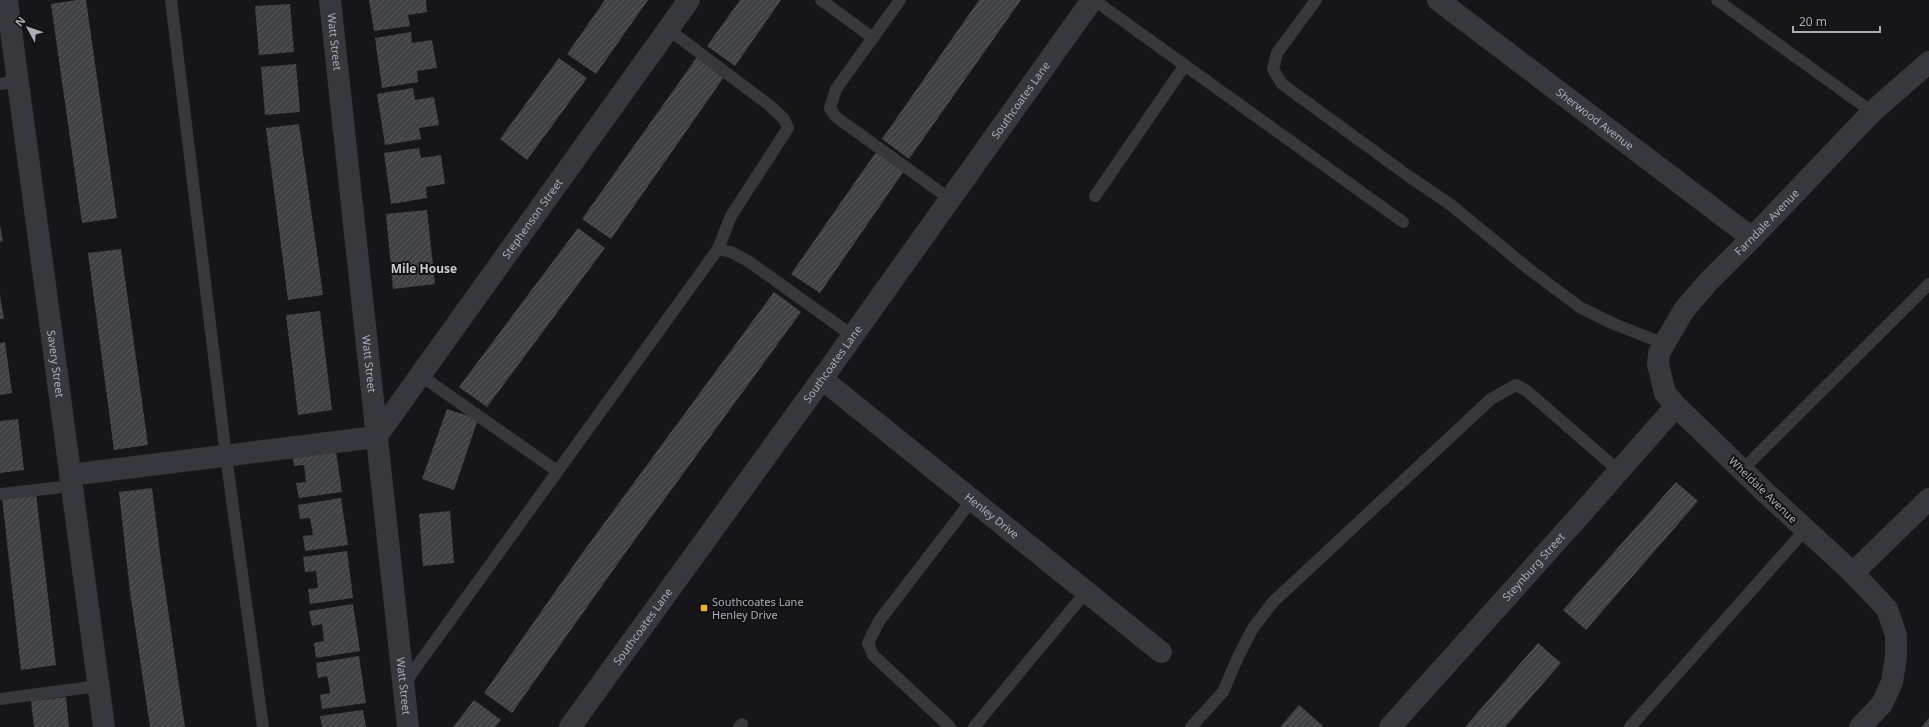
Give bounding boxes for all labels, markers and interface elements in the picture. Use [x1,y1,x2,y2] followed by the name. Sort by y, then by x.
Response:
[8,8,48,48] north arrow
[1793,8,1880,34] scale bar
[324,12,346,71] street label: Watt Street
[11,13,29,30] text: N
[1799,13,1827,30] text: 20 m
[987,58,1053,142] street label: Southcoates Lane
[1553,84,1637,153] street label: Sherwood Avenue
[498,175,566,261] street label: Stephenson Street
[1731,185,1802,258] street label: Farndale Avenue
[391,260,457,277] district label: Mile House
[799,322,865,405] street label: Southcoates Lane
[44,329,68,398] street label: Savery Street
[359,334,380,393] street label: Watt Street
[1726,453,1801,526] street label: Wheldale Avenue
[962,489,1022,542] street label: Henley Drive
[1499,529,1568,604] street label: Steynburg Street
[609,585,675,668] street label: Southcoates Lane
[712,594,804,622] place label: Southcoates Lane Henley Drive
[699,603,709,613] marker: Southcoates Lane Henley Drive
[394,656,415,716] street label: Watt Street

